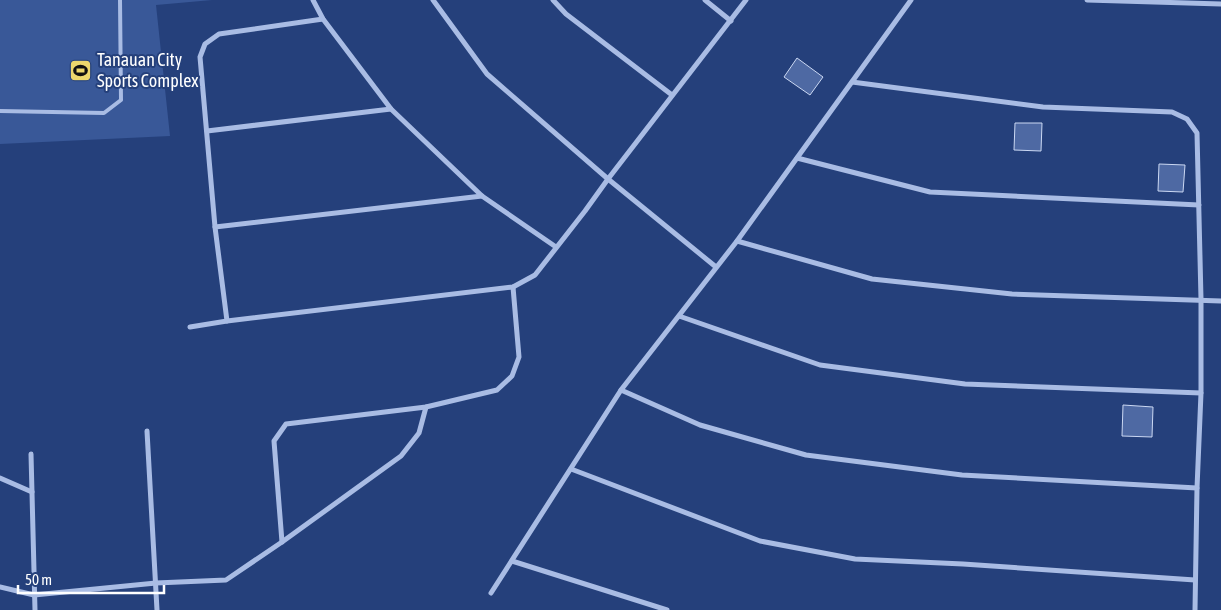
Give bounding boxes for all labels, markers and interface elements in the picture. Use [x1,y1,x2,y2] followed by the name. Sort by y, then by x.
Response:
[97,49,199,91] place label: Tanauan City Sports Complex
[69,58,93,82] sports icon: Tanauan City Sports Complex
[18,562,164,594] scale bar
[25,571,52,588] text: 50 m

